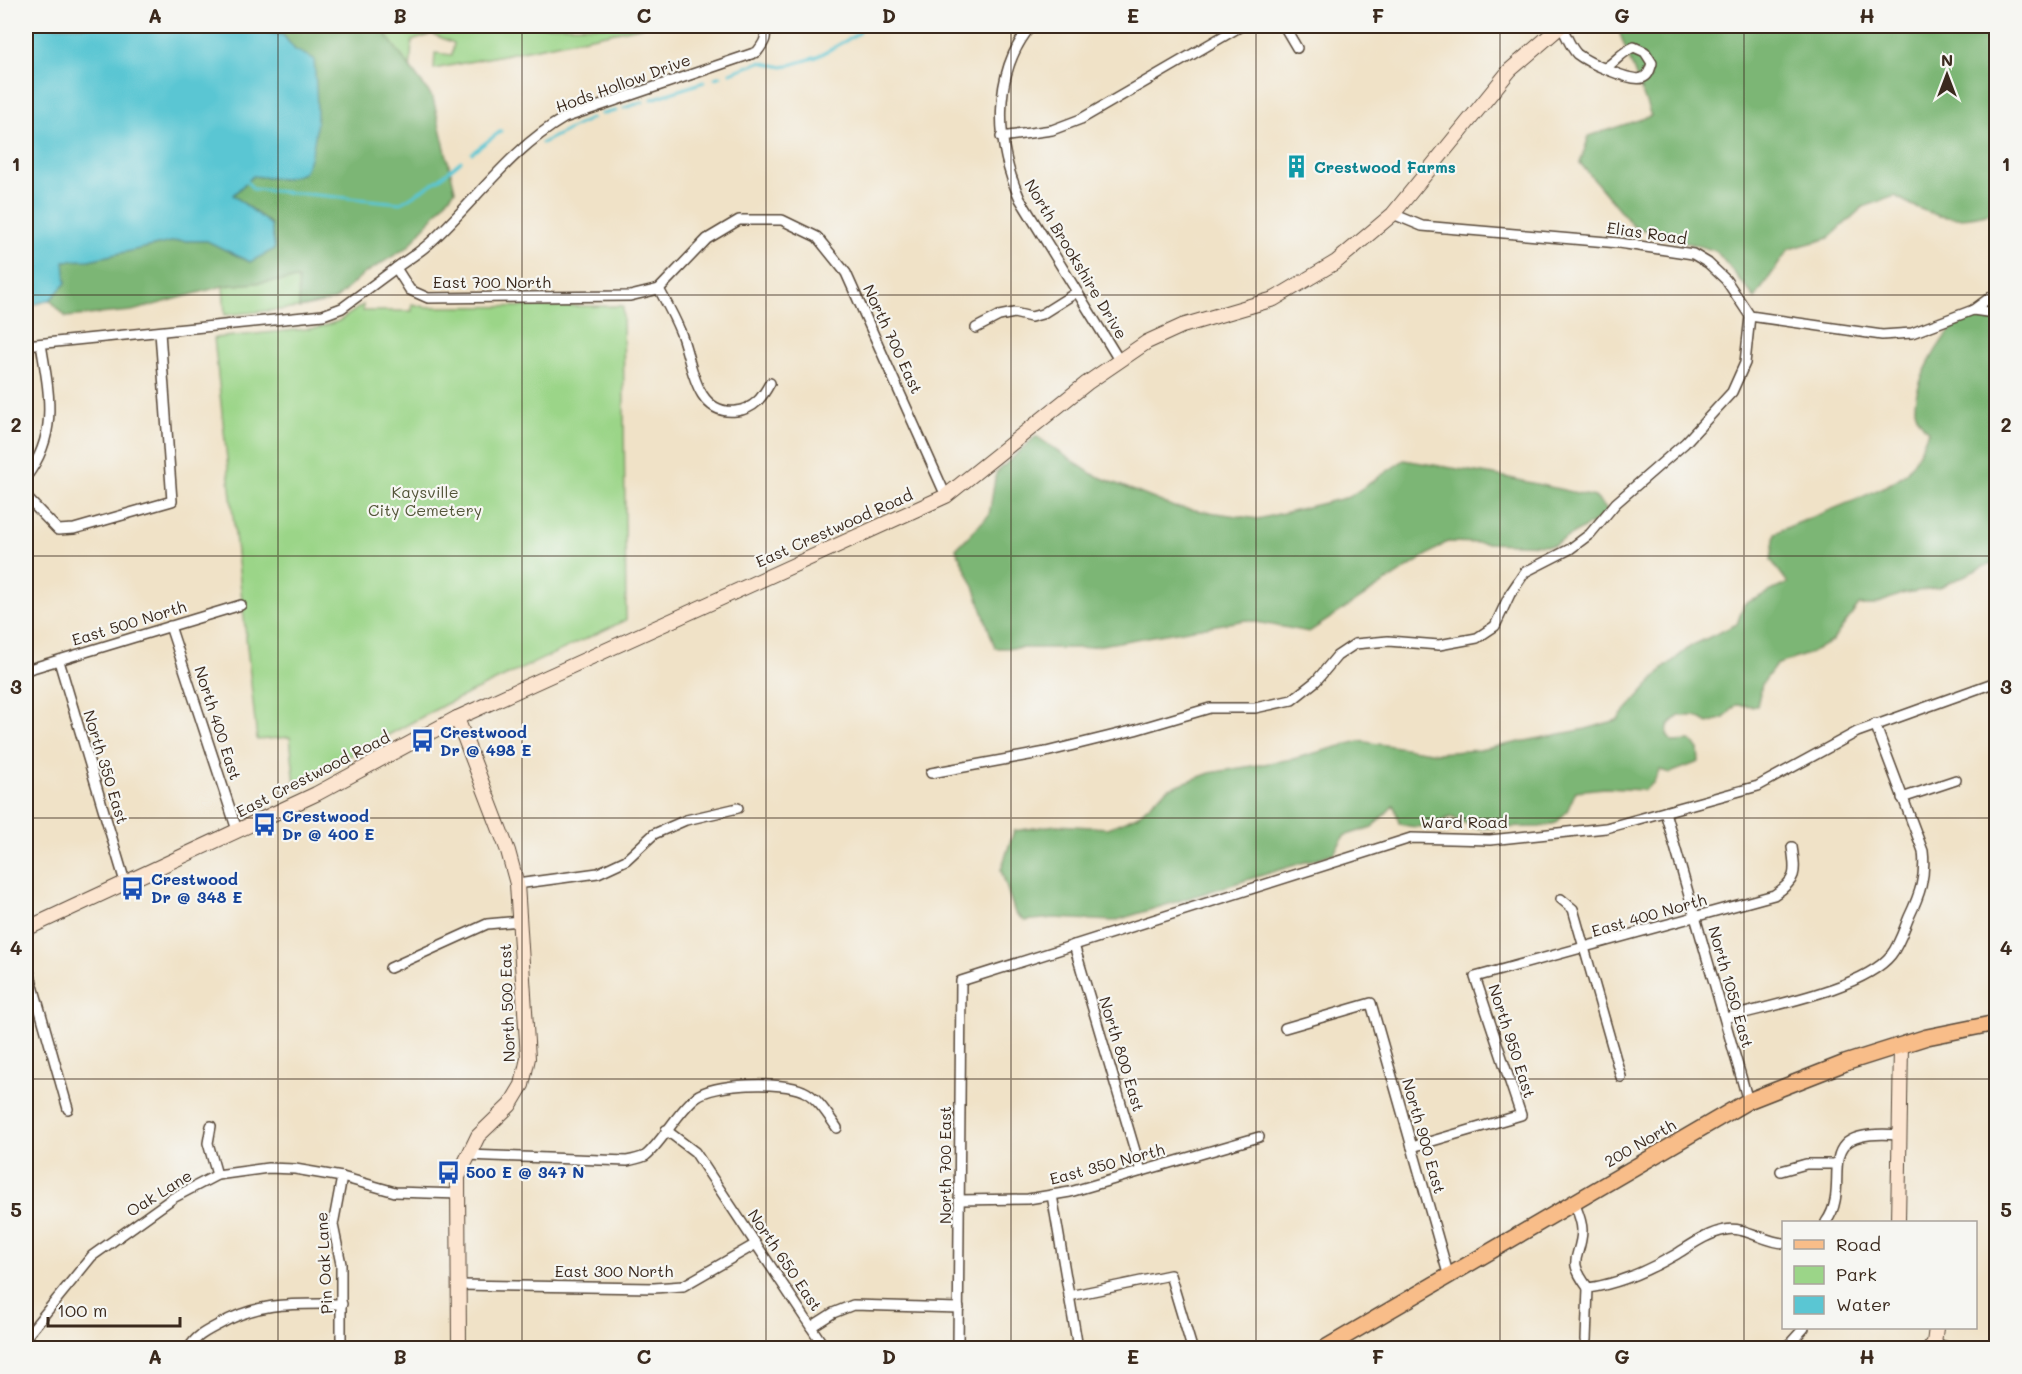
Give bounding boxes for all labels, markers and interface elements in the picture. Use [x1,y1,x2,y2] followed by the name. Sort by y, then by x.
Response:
[148,2,162,28] text: A
[393,2,407,28] text: B
[637,2,652,28] text: C
[882,2,896,28] text: D
[1127,2,1139,28] text: E
[1372,2,1385,28] text: F
[1614,2,1630,28] text: G
[1859,2,1875,28] text: H
[1917,45,1977,105] north arrow
[552,48,693,117] street label: Hods Hollow Drive
[1941,49,1953,70] text: N
[12,150,20,176] text: 1
[2002,150,2010,176] text: 1
[1283,154,1309,180] building icon: Crestwood Farms
[1314,156,1456,177] place label: Crestwood Farms
[1020,175,1133,343] street label: North Brookshire Drive
[1606,216,1689,249] street label: Elias Road
[433,271,551,292] street label: East 700 North
[859,281,928,397] street label: North 700 East
[10,411,22,437] text: 2
[2000,411,2012,437] text: 2
[368,481,482,520] park label: Kaysville City Cemetery
[752,483,916,572] street label: East Crestwood Road
[69,595,189,650] street label: East 500 North
[190,663,247,783] street label: North 400 East
[10,673,22,699] text: 3
[2000,673,2012,699] text: 3
[79,707,134,826] street label: North 350 East
[440,721,531,760] place label: Crestwood Dr @ 498 E
[232,726,393,821] street label: East Crestwood Road
[409,728,435,754] bus stop icon: Crestwood Dr @ 498 E
[282,805,375,844] place label: Crestwood Dr @ 400 E
[1420,811,1508,832] street label: Ward Road
[251,812,277,838] bus stop icon: Crestwood Dr @ 400 E
[151,868,242,907] place label: Crestwood Dr @ 348 E
[120,875,146,901] bus stop icon: Crestwood Dr @ 348 E
[1589,888,1709,941] street label: East 400 North
[1704,923,1759,1050] street label: North 1050 East
[10,934,23,960] text: 4
[2000,934,2013,960] text: 4
[494,943,519,1063] street label: North 500 East
[1484,981,1541,1100] street label: North 950 East
[1095,994,1150,1114] street label: North 800 East
[1398,1076,1451,1196] street label: North 900 East
[934,1106,955,1224] street label: North 700 East
[1600,1114,1679,1171] street label: 200 North
[1047,1138,1167,1189] street label: East 350 North
[435,1159,461,1185] bus stop icon: 500 E @ 347 N
[466,1161,584,1182] place label: 500 E @ 347 N
[122,1164,195,1221] street label: Oak Lane
[10,1196,22,1222] text: 5
[2000,1196,2012,1222] text: 5
[744,1205,827,1315] street label: North 650 East
[310,1212,337,1315] street label: Pin Oak Lane
[1782,1221,1977,1329] legend
[1836,1232,1881,1256] text: Road
[555,1260,673,1281] street label: East 300 North
[1836,1262,1877,1286] text: Park
[48,1290,180,1328] scale bar
[1836,1292,1891,1316] text: Water
[57,1298,107,1322] text: 100 m
[148,1343,162,1369] text: A
[393,1343,407,1369] text: B
[637,1343,652,1369] text: C
[882,1343,896,1369] text: D
[1127,1343,1139,1369] text: E
[1372,1343,1385,1369] text: F
[1614,1343,1630,1369] text: G
[1859,1343,1875,1369] text: H

